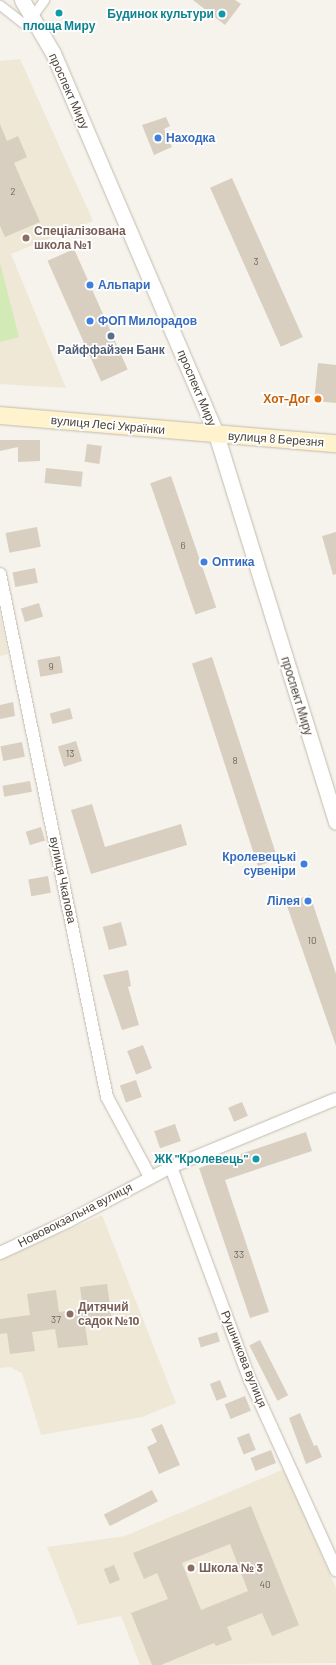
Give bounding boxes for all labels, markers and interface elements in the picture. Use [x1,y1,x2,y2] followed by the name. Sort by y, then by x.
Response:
[107,7,214,21] place label: Будинок культури
[54,8,64,18] marker: площа Миру
[217,9,227,19] marker: Будинок культури
[23,19,95,33] place label: площа Миру
[46,51,92,131] street label: проспект Миру
[166,131,215,145] place label: Находка
[153,133,163,143] marker: Находка
[10,186,16,198] house number: 2
[34,224,126,252] place label: Спеціалізована школа №1
[21,233,31,243] marker: Спеціалізована школа №1
[253,256,259,268] house number: 3
[98,278,150,292] place label: Альпари
[85,280,95,290] marker: Альпари
[98,314,197,328] place label: ФОП Милорадов
[85,316,95,326] marker: ФОП Милорадов
[106,331,116,341] marker: Райффайзен Банк
[57,343,165,357] place label: Райффайзен Банк
[174,348,220,428] street label: проспект Миру
[263,392,310,406] place label: Хот-Дог
[313,394,323,404] marker: Хот-Дог
[50,413,166,437] street label: вулиця Лесі Українки
[227,428,325,450] street label: вулиця 8 Березня
[180,540,186,552] house number: 6
[212,555,255,569] place label: Оптика
[199,557,209,567] marker: Оптика
[278,655,316,737] street label: проспект Миру
[48,661,54,673] house number: 9
[66,748,74,760] house number: 13
[232,755,238,767] house number: 8
[47,835,79,925] street label: вулиця Чкалова
[222,850,296,878] place label: Кролевецькі сувеніри
[299,859,309,869] marker: Кролевецькі сувеніри
[267,894,300,908] place label: Лілея
[303,896,313,906] marker: Лілея
[307,935,317,947] house number: 10
[154,1152,248,1166] place label: ЖК "Кролевець"
[251,1154,261,1164] marker: ЖК "Кролевець"
[15,1180,135,1250] street label: Нововокзальна вулиця
[234,1249,244,1261] house number: 33
[78,1300,139,1328] place label: Дитячий садок №10
[218,1308,270,1410] street label: Рушникова вулиця
[65,1309,75,1319] marker: Дитячий садок №10
[51,1314,61,1326] house number: 37
[199,1561,263,1575] place label: Школа № 3
[186,1563,196,1573] marker: Школа № 3
[259,1579,271,1591] house number: 40

